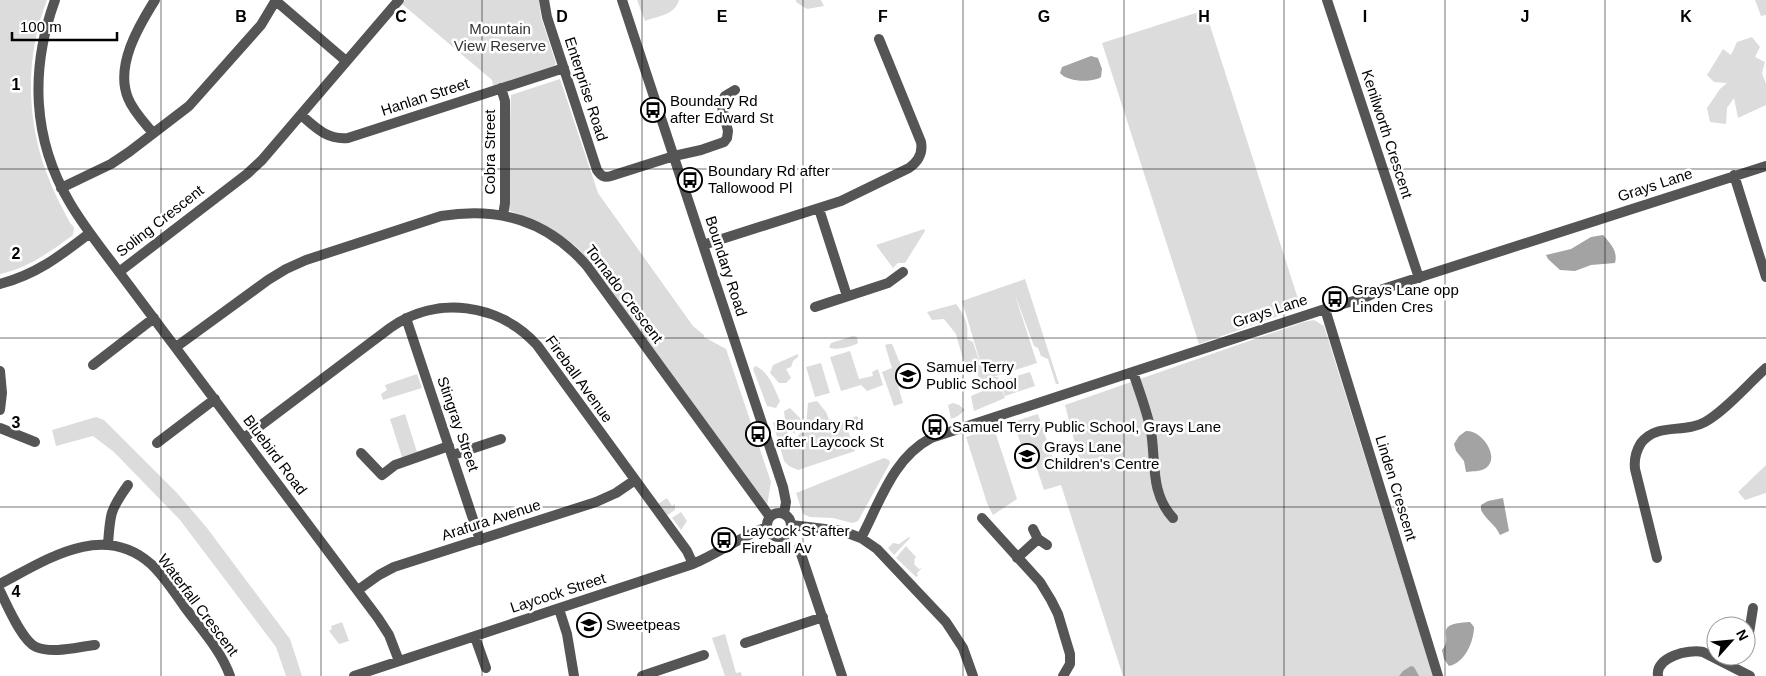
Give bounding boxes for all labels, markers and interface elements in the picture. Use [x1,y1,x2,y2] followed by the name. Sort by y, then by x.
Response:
[235,8,247,25] text: B
[395,8,407,25] text: C
[556,8,568,25] text: D
[717,8,728,25] text: E
[878,8,888,25] text: F
[1038,8,1050,25] text: G
[1198,8,1210,25] text: H
[1363,8,1367,25] text: I
[1521,8,1529,25] text: J
[1680,8,1692,25] text: K
[12,10,118,42] scale bar
[20,18,62,35] text: 100 m
[454,20,546,54] park label: Mountain View Reserve
[562,35,611,143] street label: Enterprise Road
[1359,67,1417,201] street label: Kenilworth Crescent
[379,74,472,119] street label: Hanlan Street
[12,76,21,93] text: 1
[670,92,774,126] place label: Boundary Rd after Edward St
[640,97,666,123] bus stop icon: Boundary Rd after Edward St
[481,109,498,195] street label: Cobra Street
[708,162,830,196] place label: Boundary Rd after Tallowood Pl
[1615,164,1694,205] street label: Grays Lane
[677,167,703,193] bus stop icon: Boundary Rd after Tallowood Pl
[113,181,207,260] street label: Soling Crescent
[702,214,751,318] street label: Boundary Road
[582,241,667,347] street label: Tornado Crescent
[12,245,21,262] text: 2
[1352,281,1459,315] place label: Grays Lane opp Linden Cres
[1322,286,1348,312] bus stop icon: Grays Lane opp Linden Cres
[1230,290,1309,331] street label: Grays Lane
[542,332,617,425] street label: Fireball Avenue
[926,358,1017,392] place label: Samuel Terry Public School
[895,363,921,389] school or university icon: Samuel Terry Public School
[434,374,483,474] street label: Stingray Street
[240,412,311,498] street label: Bluebird Road
[12,414,21,431] text: 3
[922,414,948,440] bus stop icon: Samuel Terry Public School, Grays Lane
[776,416,884,450] place label: Boundary Rd after Laycock St
[952,418,1221,435] place label: Samuel Terry Public School, Grays Lane
[745,421,771,447] bus stop icon: Boundary Rd after Laycock St
[1372,433,1421,543] street label: Linden Crescent
[1044,438,1159,472] place label: Grays Lane Children's Centre
[1014,443,1040,469] school or university icon: Grays Lane Children's Centre
[439,496,543,544] street label: Arafura Avenue
[742,522,850,556] place label: Laycock St after Fireball Av
[711,527,737,553] bus stop icon: Laycock St after Fireball Av
[155,551,243,660] street label: Waterfall Crescent
[508,569,608,616] street label: Laycock Street
[12,583,21,600] text: 4
[576,612,602,638] school or university icon: Sweetpeas
[606,616,680,633] place label: Sweetpeas
[1706,616,1756,666] north arrow
[1733,627,1752,643] text: N

